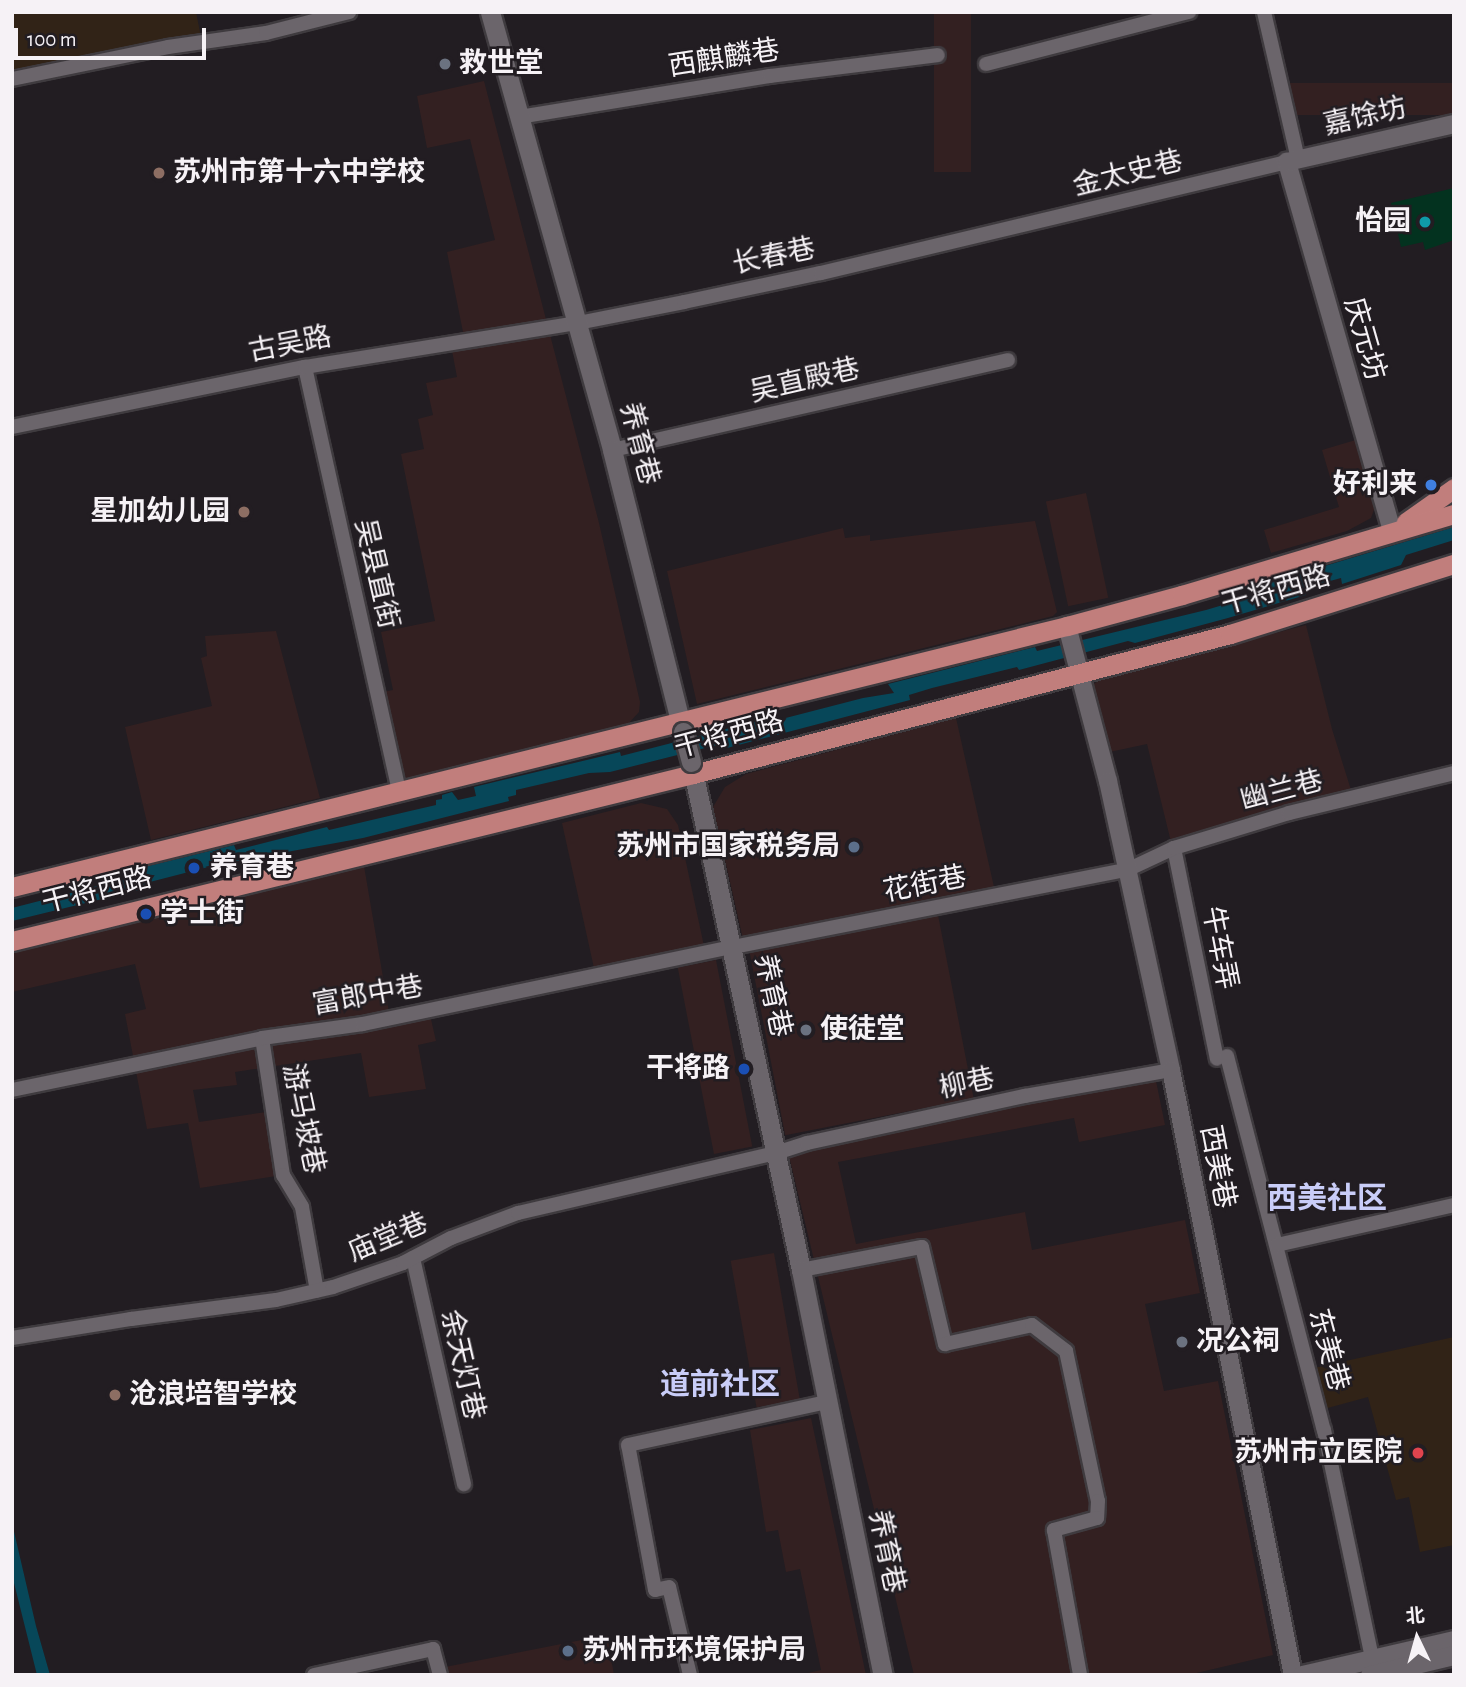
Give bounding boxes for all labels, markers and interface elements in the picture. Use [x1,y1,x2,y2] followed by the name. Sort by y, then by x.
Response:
[18,14,210,58] scale bar
[27,29,77,50] text: 100 m
[666,34,782,84] street label: 西麒麟巷
[459,47,543,81] place label: 救世堂
[437,56,453,72] marker: 救世堂
[1320,91,1410,143] street label: 嘉馀坊
[1070,144,1186,204] street label: 金太史巷
[173,156,425,190] place label: 苏州市第十六中学校
[151,165,167,181] marker: 苏州市第十六中学校
[1355,205,1411,239] place label: 怡园
[1417,214,1433,230] marker: 怡园
[729,232,819,282] street label: 长春巷
[1336,294,1392,384] street label: 庆元坊
[246,320,334,370] street label: 古吴路
[747,352,863,410] street label: 吴直殿巷
[612,399,666,489] street label: 养育巷
[1333,468,1417,502] place label: 好利来
[1423,477,1439,493] marker: 好利来
[90,495,230,529] place label: 星加幼儿园
[236,504,252,520] marker: 星加幼儿园
[347,516,405,632] street label: 吴县直街
[1218,559,1334,623] street label: 干将西路
[671,704,787,766] street label: 干将西路
[1237,764,1327,818] street label: 幽兰巷
[616,830,840,864] place label: 苏州市国家税务局
[846,839,862,855] marker: 苏州市国家税务局
[210,851,294,885] place label: 养育巷
[184,858,204,878] marker: 养育巷
[881,860,969,910] street label: 花街巷
[39,861,155,921] street label: 干将西路
[160,897,244,931] place label: 学士街
[1194,904,1244,992] street label: 牛车弄
[138,906,154,922] marker: 学士街
[747,951,797,1041] street label: 养育巷
[310,970,426,1022] street label: 富郎中巷
[820,1013,904,1047] place label: 使徒堂
[798,1022,814,1038] marker: 使徒堂
[646,1052,730,1086] place label: 干将路
[275,1061,331,1177] street label: 游马坡巷
[736,1061,752,1077] marker: 干将路
[936,1062,998,1106] street label: 柳巷
[1192,1123,1242,1211] street label: 西美巷
[1267,1181,1387,1217] district label: 西美社区
[343,1206,433,1270] street label: 庙堂巷
[1301,1305,1355,1395] street label: 东美巷
[433,1307,491,1423] street label: 余天灯巷
[1196,1325,1280,1359] place label: 况公祠
[1174,1334,1190,1350] marker: 况公祠
[660,1367,780,1403] district label: 道前社区
[129,1378,297,1412] place label: 沧浪培智学校
[107,1387,123,1403] marker: 沧浪培智学校
[1234,1436,1402,1470] place label: 苏州市立医院
[1408,1443,1428,1463] marker: 苏州市立医院
[861,1507,911,1597] street label: 养育巷
[1382,1603,1452,1673] north arrow
[1405,1606,1425,1627] text: 北
[582,1634,806,1668] place label: 苏州市环境保护局
[560,1643,576,1659] marker: 苏州市环境保护局

